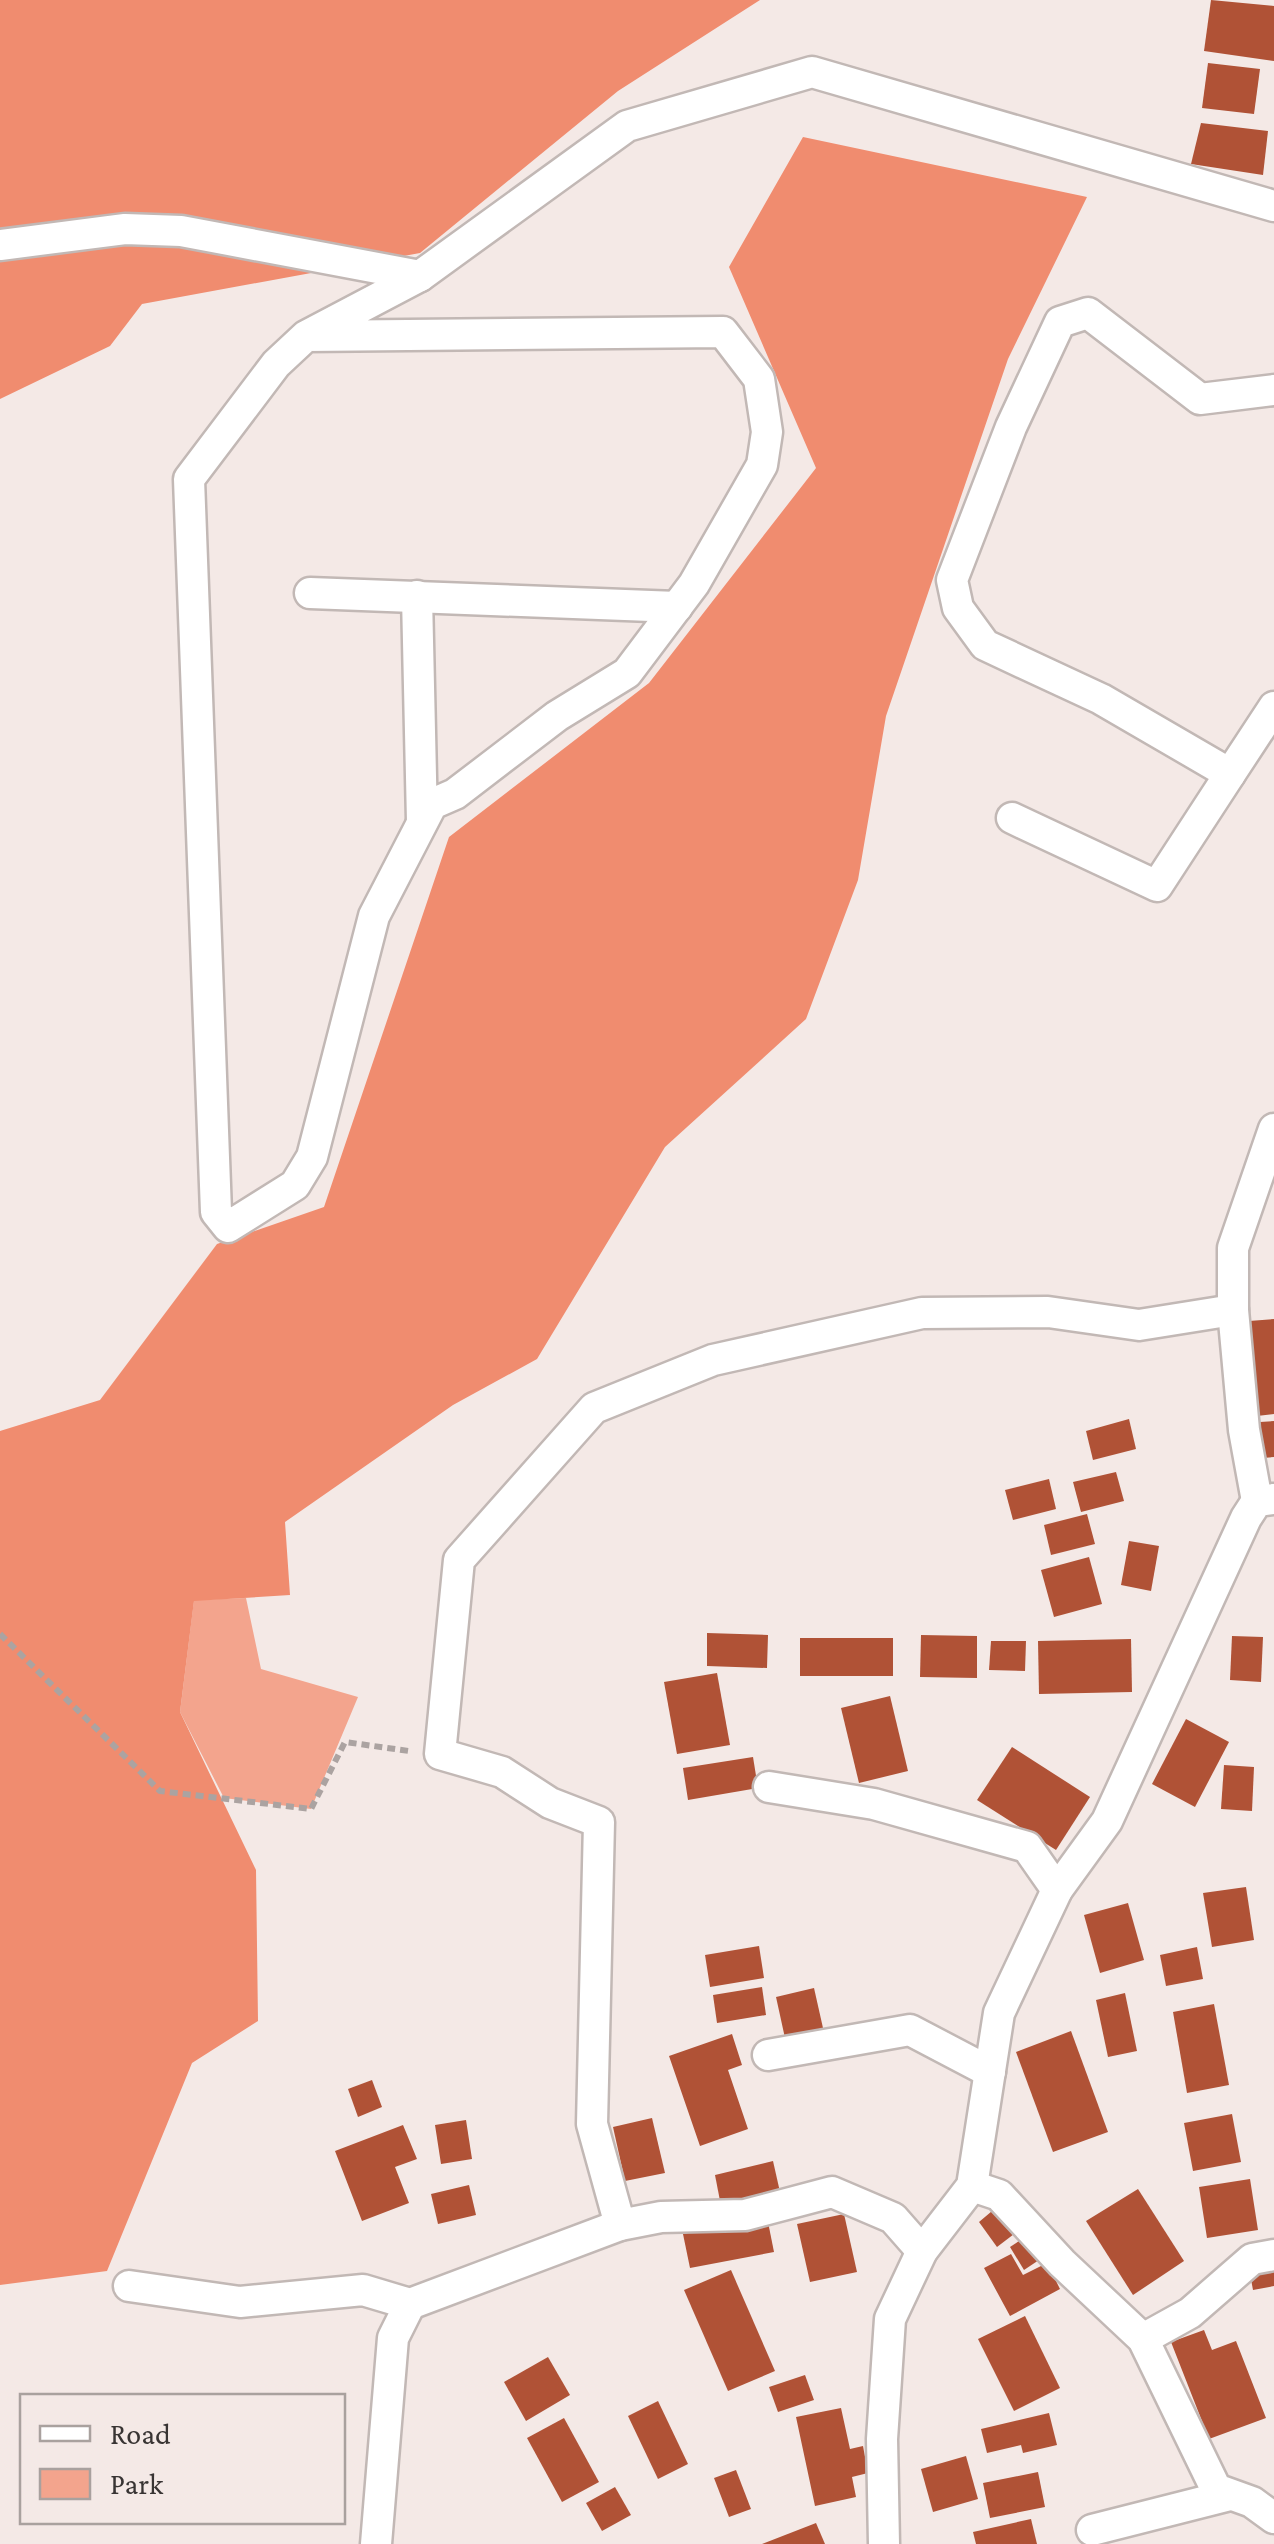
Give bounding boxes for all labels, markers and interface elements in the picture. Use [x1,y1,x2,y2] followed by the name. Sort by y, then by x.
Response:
[20,2394,345,2524] legend
[110,2417,171,2450] text: Road
[110,2467,164,2500] text: Park

